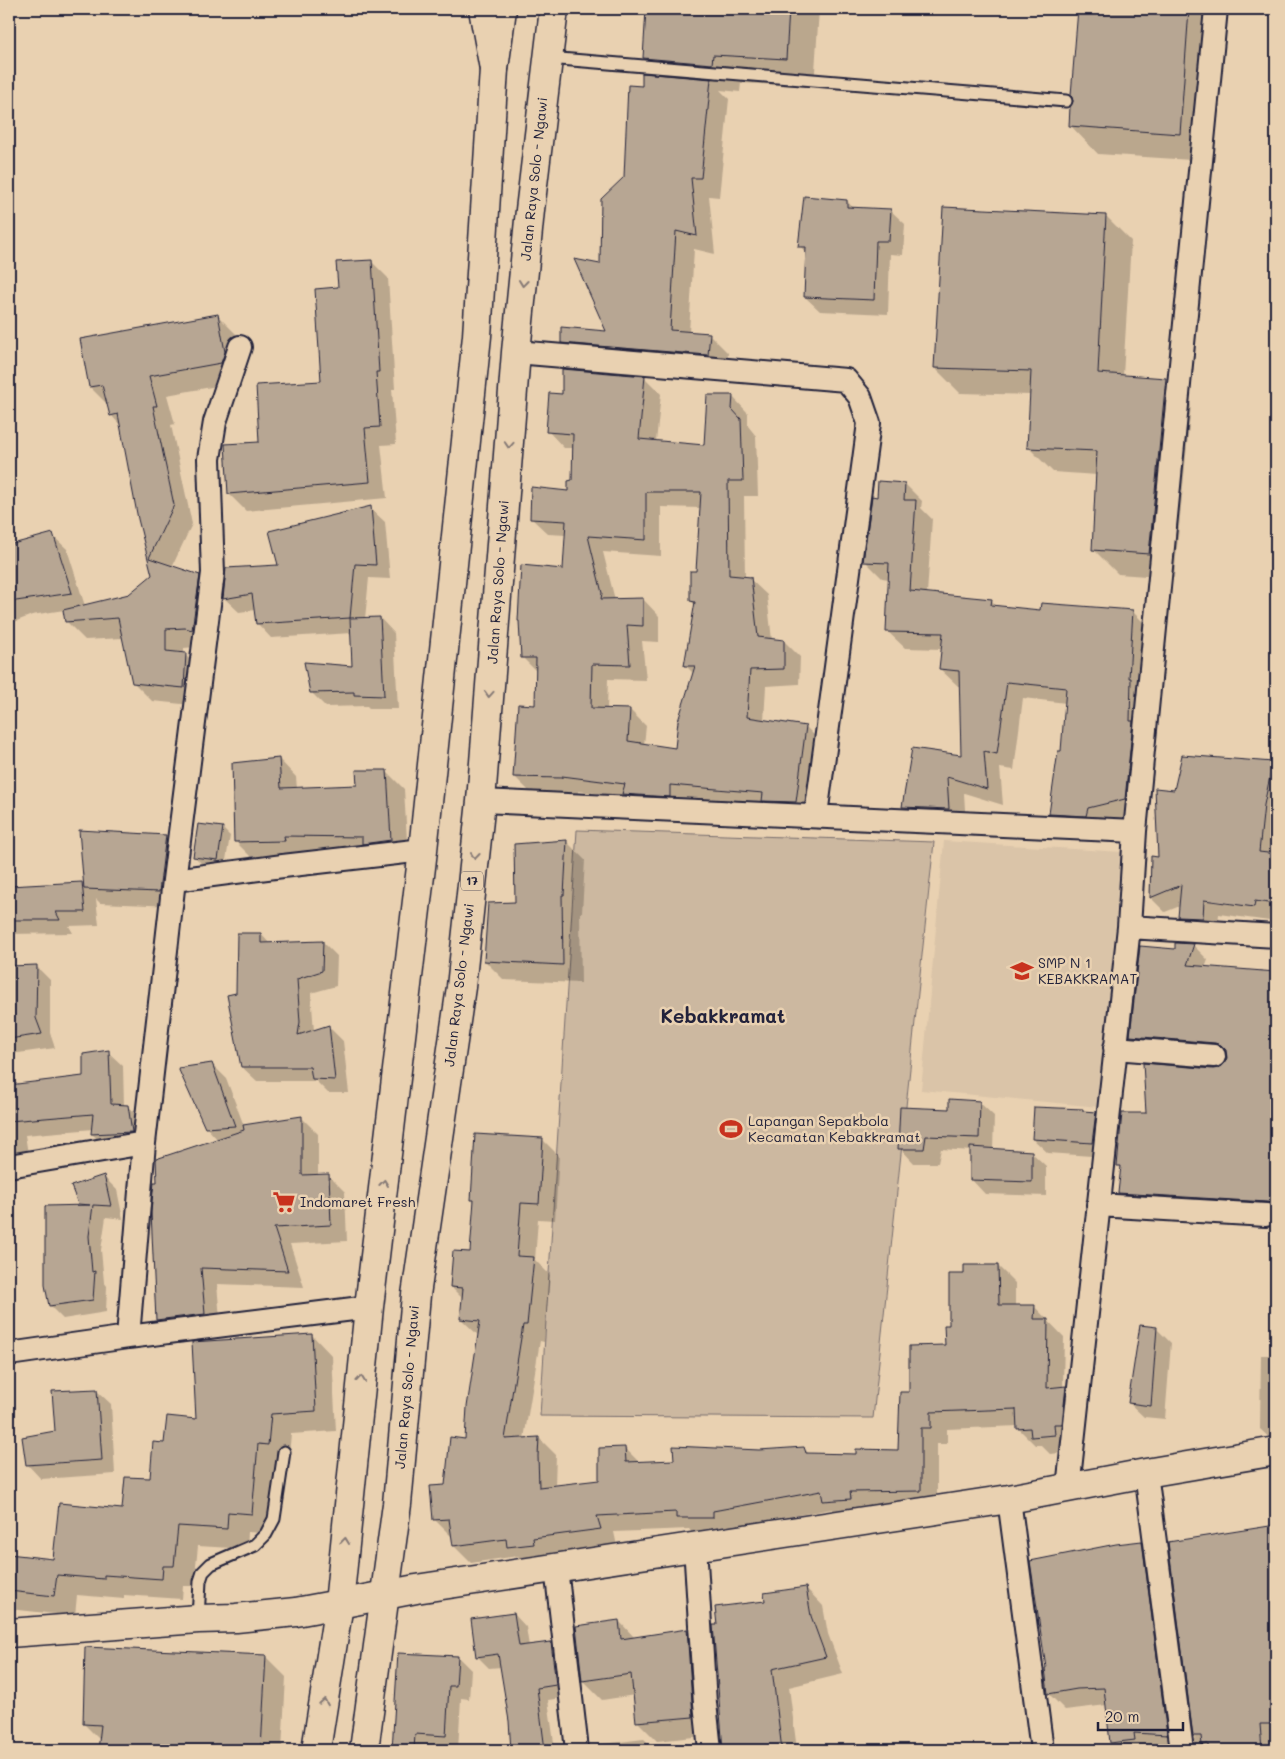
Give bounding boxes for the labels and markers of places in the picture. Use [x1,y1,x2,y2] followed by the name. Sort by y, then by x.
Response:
[1038,953,1137,988] place label: SMP N 1 KEBAKKRAMAT
[1009,958,1035,984] school or university icon: SMP N 1 KEBAKKRAMAT
[748,1111,921,1146] place label: Lapangan Sepakbola Kecamatan Kebakkramat
[718,1116,744,1142] sports icon: Lapangan Sepakbola Kecamatan Kebakkramat
[271,1189,297,1215] supermarket icon: Indomaret Fresh
[300,1192,416,1211] place label: Indomaret Fresh

